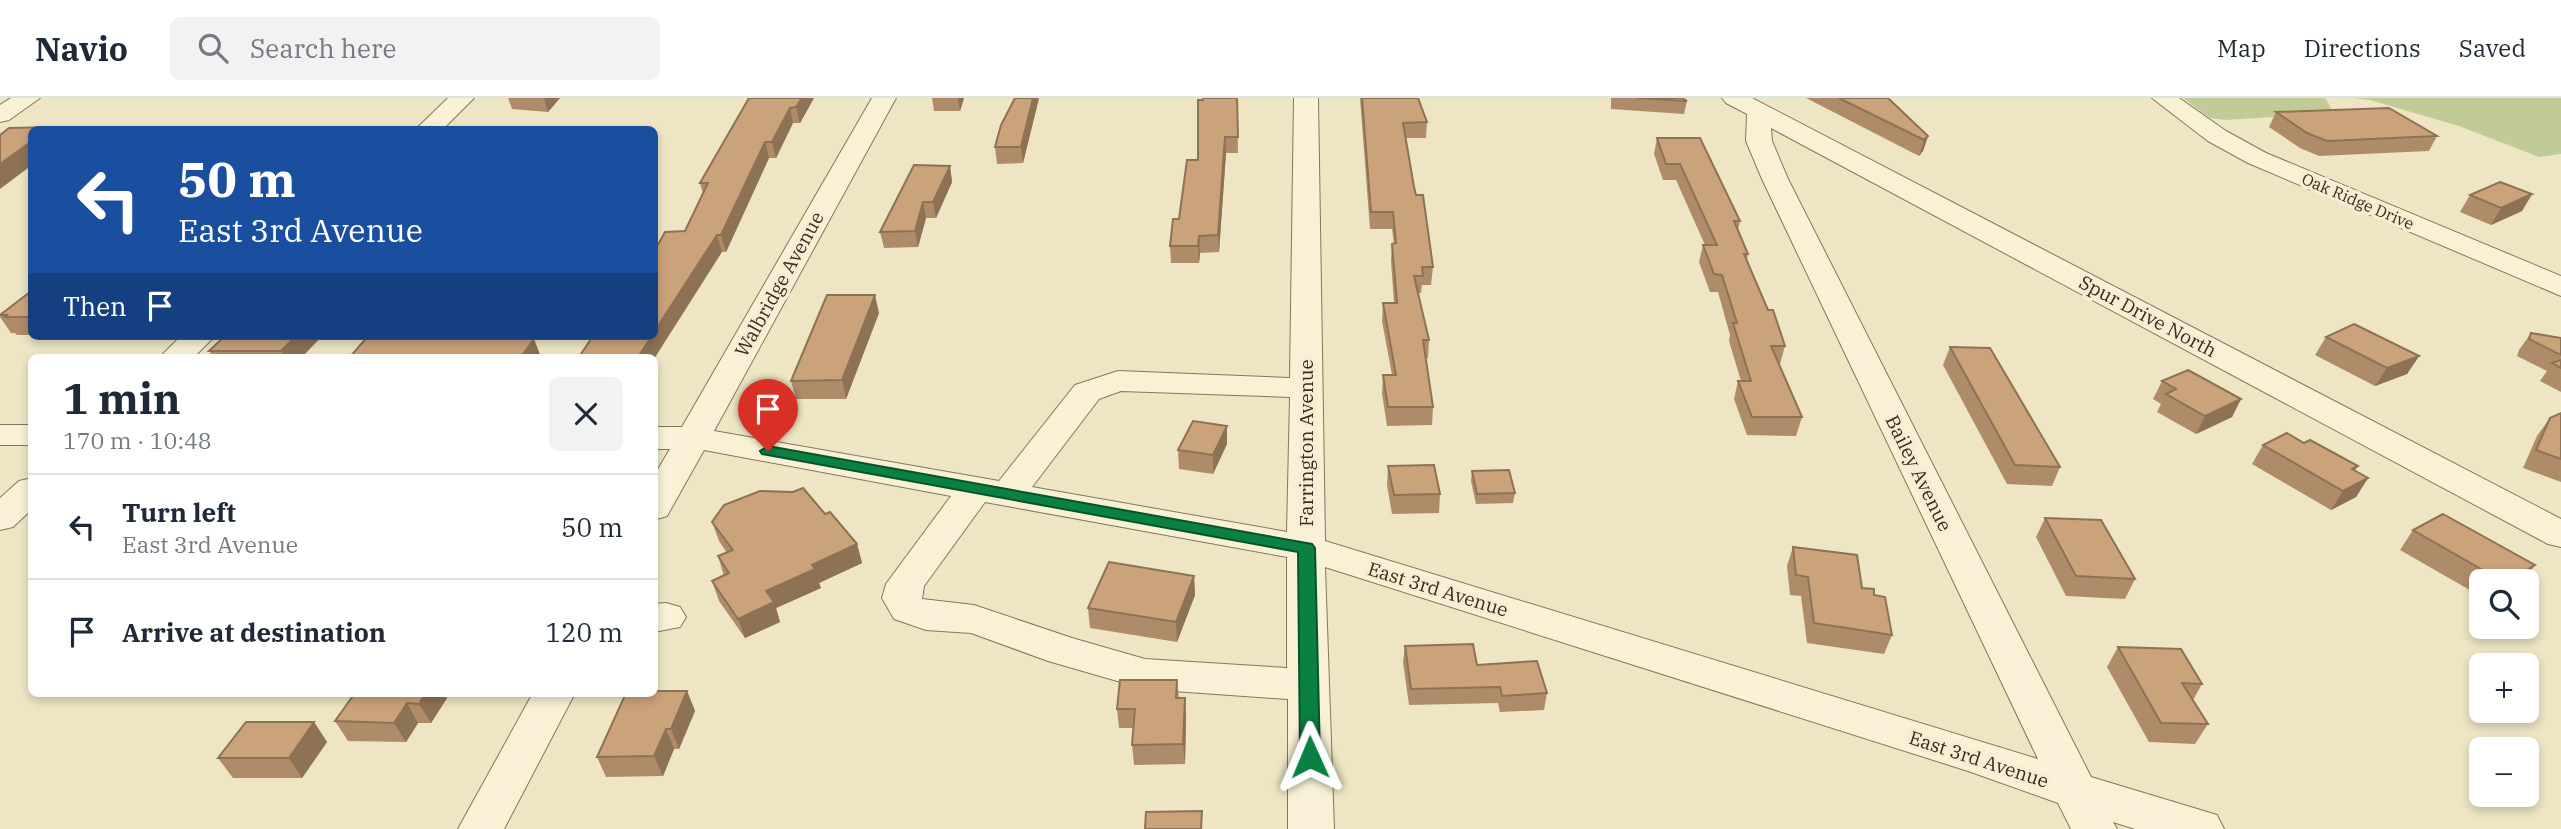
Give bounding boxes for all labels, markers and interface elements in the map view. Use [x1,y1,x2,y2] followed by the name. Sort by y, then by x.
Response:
[170,17,660,80] search box
[35,27,128,70] text: Navio
[194,29,232,67] icon: search
[250,31,396,65] text: Search here
[2217,32,2266,64] text: Map
[2304,32,2421,64] text: Directions
[2459,32,2526,64] text: Saved
[178,147,296,210] text: 50 m
[63,154,154,245] icon: left
[2299,168,2417,234] street label: Oak Ridge Drive
[729,207,829,361] street label: Walbridge Avenue
[178,209,423,251] text: East 3rd Avenue
[2075,270,2221,362] street label: Spur Drive North
[141,287,179,325] icon: arrive
[63,289,127,323] text: Then
[1294,359,1318,527] street label: Farrington Avenue
[63,371,181,426] text: 1 min
[549,377,623,451] button: close
[738,379,798,451] pin
[749,390,787,428] icon: arrive
[1881,411,1957,535] street label: Bailey Avenue
[63,425,212,455] text: 170 m · 10:48
[122,495,236,529] text: Turn left
[63,508,101,546] icon: left
[561,510,623,544] text: 50 m
[122,529,298,559] text: East 3rd Avenue
[1365,556,1511,622] street label: East 3rd Avenue
[2469,569,2539,807] map controls
[2469,569,2539,639] button: search
[63,613,101,651] icon: arrive
[122,615,386,649] text: Arrive at destination
[545,615,623,649] text: 120 m
[2469,653,2539,723] button: +
[1273,720,1347,794] position arrow
[1906,725,2052,793] street label: East 3rd Avenue
[2469,737,2539,807] button: −

